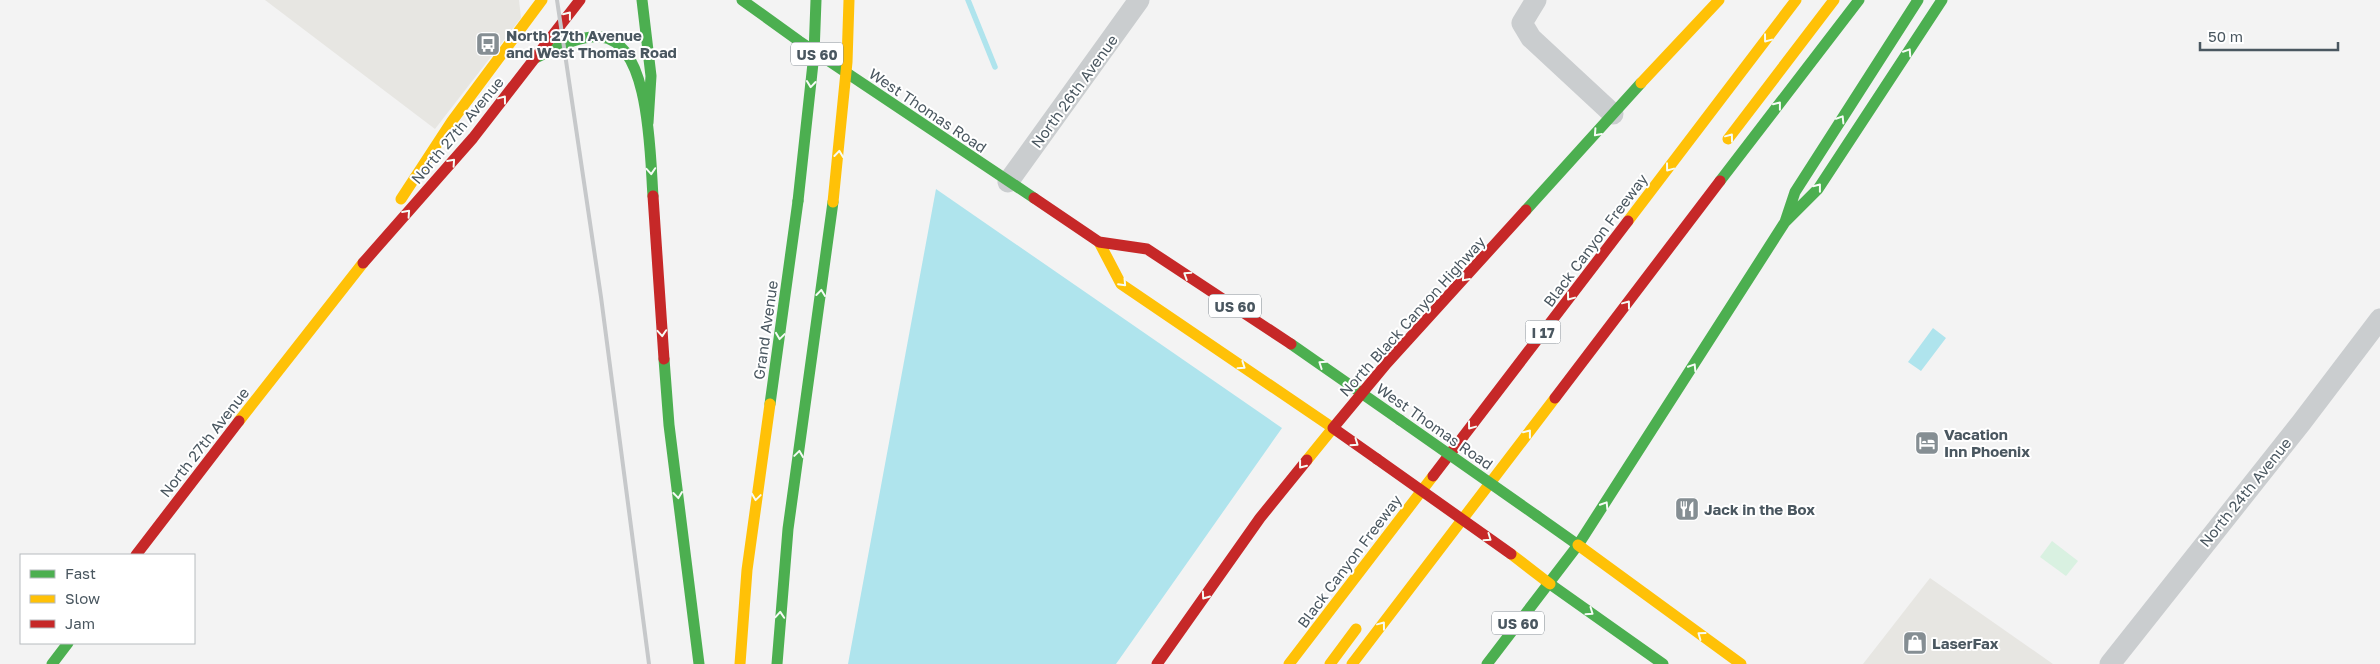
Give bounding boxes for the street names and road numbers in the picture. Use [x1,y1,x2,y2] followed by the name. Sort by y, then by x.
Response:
[1027,31,1121,151] street label: North 26th Avenue
[791,42,843,66] road number: US 60
[866,64,990,156] street label: West Thomas Road
[407,73,507,187] street label: North 27th Avenue
[1539,170,1651,310] street label: Black Canyon Freeway
[1335,232,1489,400] street label: North Black Canyon Highway
[749,279,781,381] street label: Grand Avenue
[1209,294,1261,318] road number: US 60
[1526,321,1560,344] road number: I 17
[1373,379,1497,473] street label: West Thomas Road
[156,383,253,500] street label: North 27th Avenue
[2195,434,2295,550] street label: North 24th Avenue
[1293,491,1405,631] street label: Black Canyon Freeway
[1492,612,1544,634] road number: US 60

